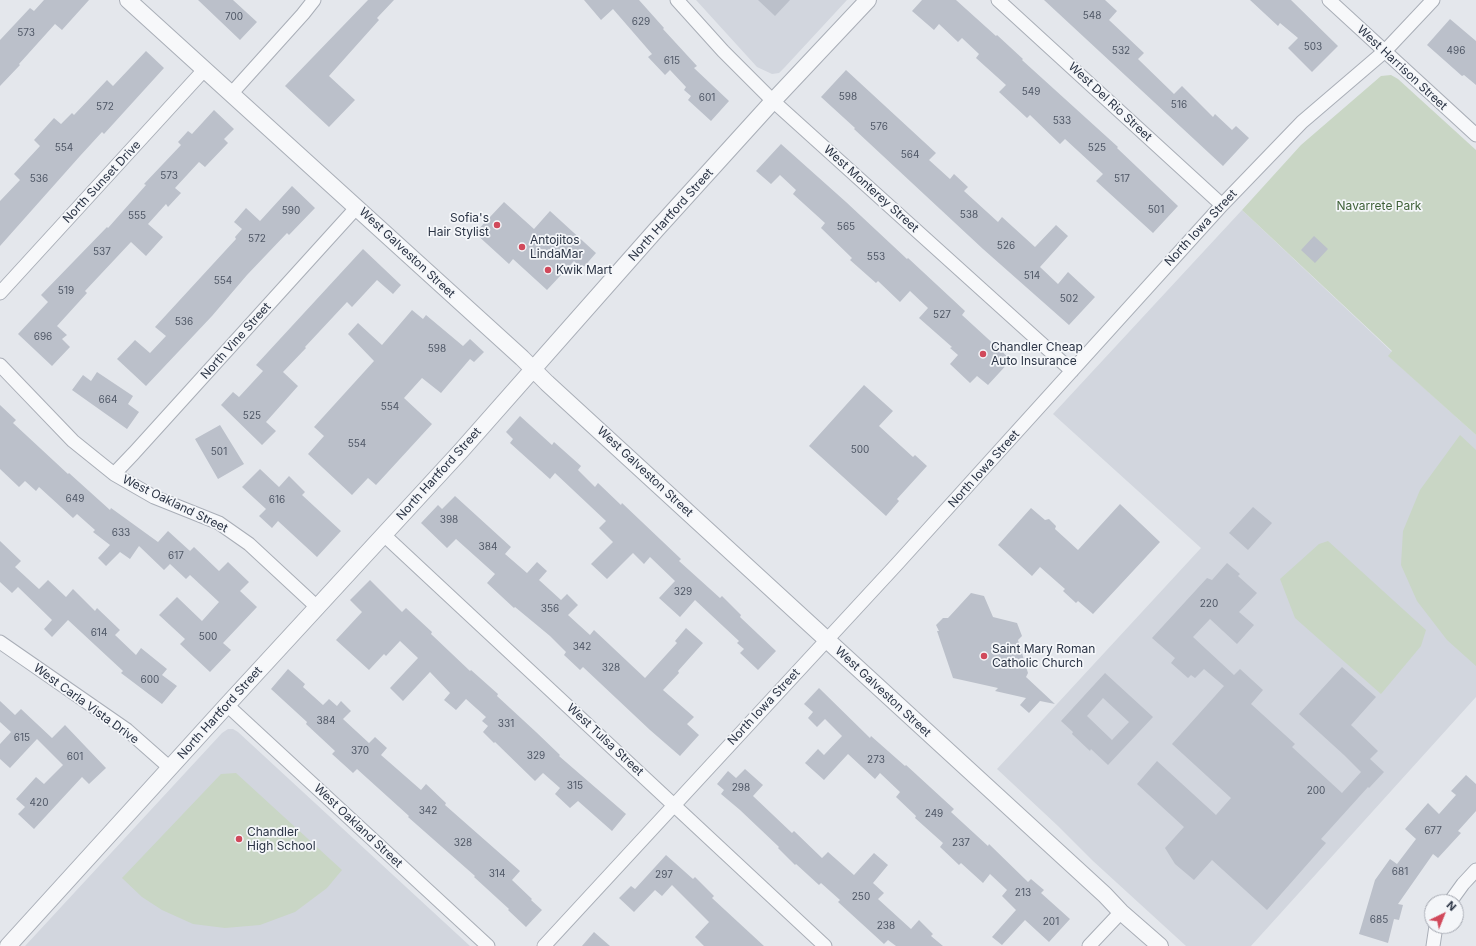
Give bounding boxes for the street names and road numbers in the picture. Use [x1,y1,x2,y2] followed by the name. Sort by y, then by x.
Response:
[1354,23,1450,113] street label: West Harrison Street
[1065,60,1155,144] street label: West Del Rio Street
[60,138,144,226] street label: North Sunset Drive
[821,143,921,235] street label: West Monterey Street
[626,166,716,264] street label: North Hartford Street
[1162,187,1240,269] street label: North Iowa Street
[356,205,458,301] street label: West Galveston Street
[198,300,274,382] street label: North Vine Street
[594,424,696,520] street label: West Galveston Street
[394,425,484,523] street label: North Hartford Street
[945,427,1023,511] street label: North Iowa Street
[120,472,230,536] street label: West Oakland Street
[832,644,934,740] street label: West Galveston Street
[31,661,141,747] street label: West Carla Vista Drive
[175,664,265,762] street label: North Hartford Street
[725,666,803,748] street label: North Iowa Street
[564,701,646,779] street label: West Tulsa Street
[311,781,405,871] street label: West Oakland Street

